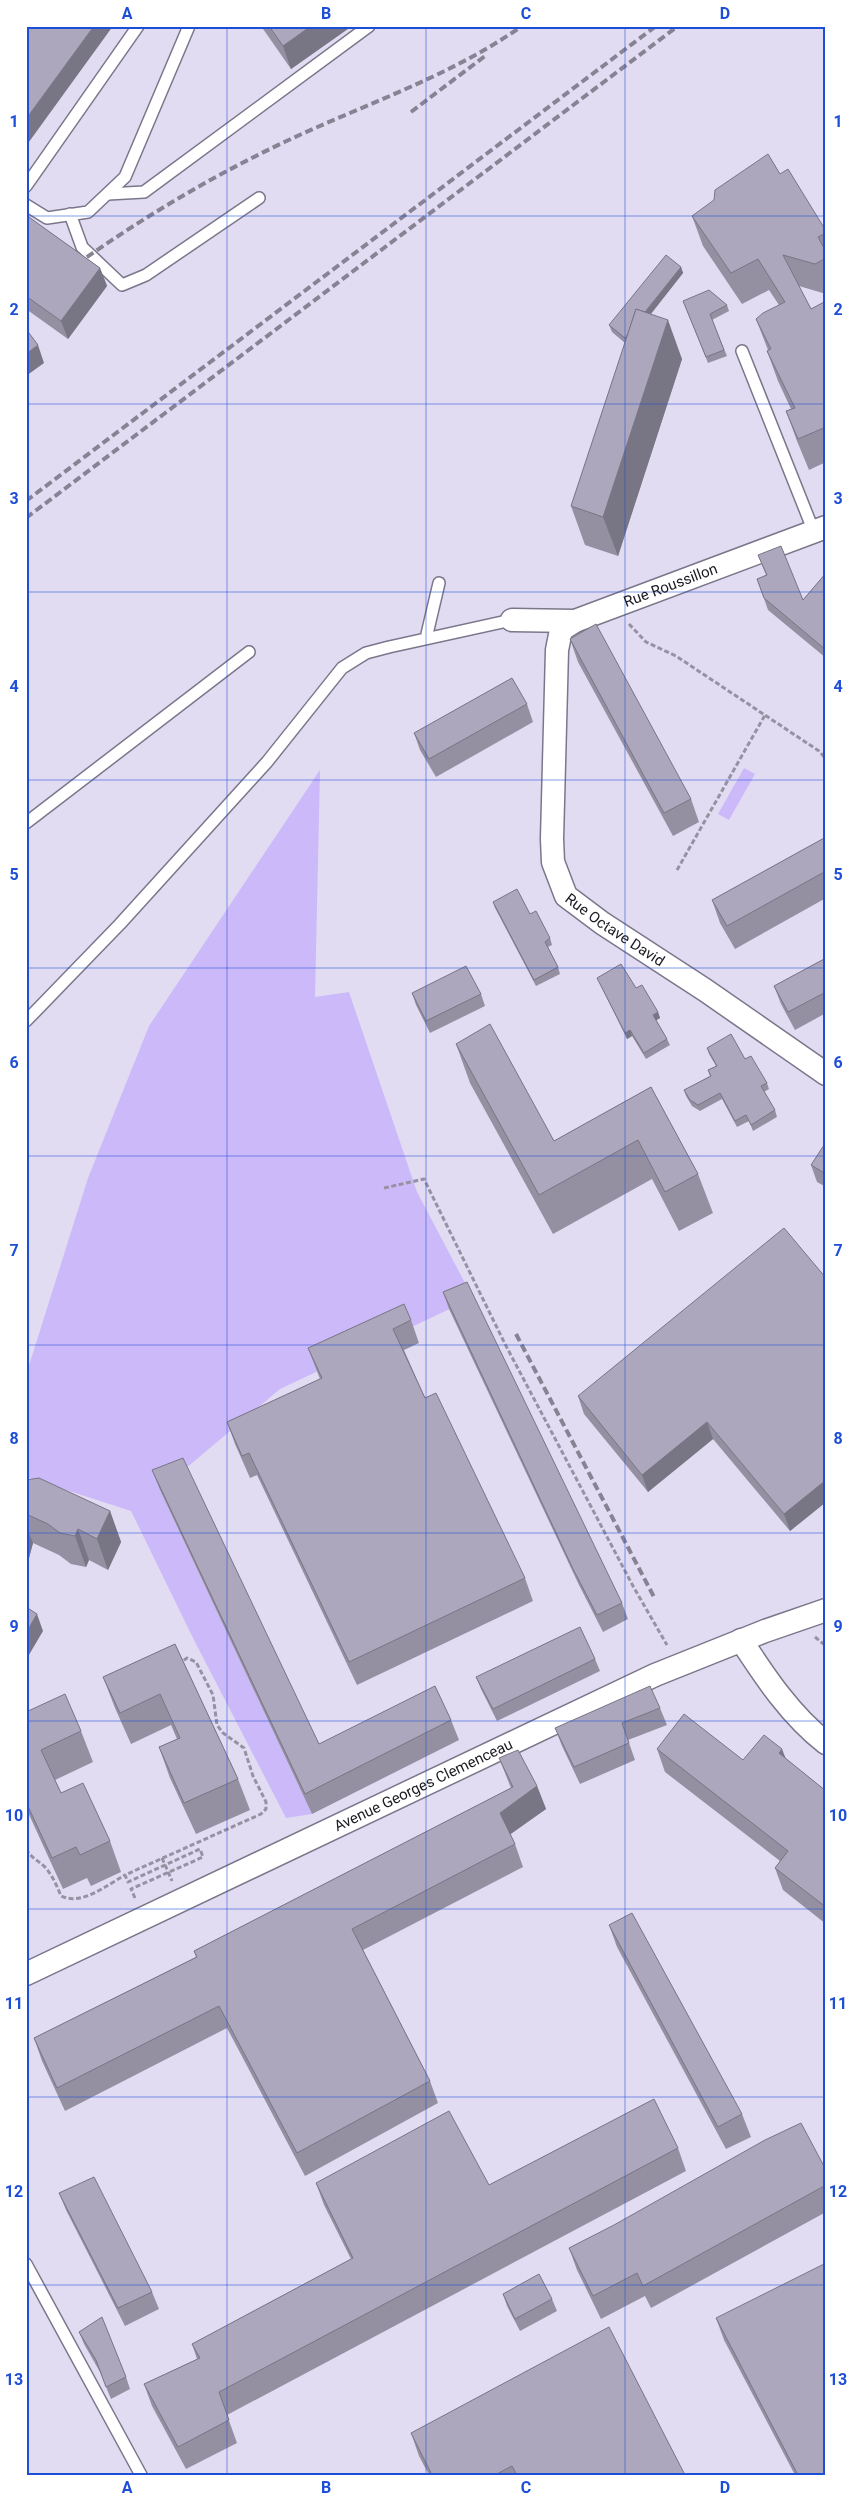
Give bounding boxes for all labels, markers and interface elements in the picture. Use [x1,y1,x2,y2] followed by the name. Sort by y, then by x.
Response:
[122,4,133,23] text: A
[321,4,331,23] text: B
[521,4,531,23] text: C
[720,4,730,23] text: D
[9,112,19,131] text: 1
[833,112,843,131] text: 1
[9,300,19,319] text: 2
[833,300,843,319] text: 2
[9,489,19,508] text: 3
[833,489,843,508] text: 3
[621,560,720,611] street label: Rue Roussillon
[9,677,19,696] text: 4
[833,677,843,696] text: 4
[9,865,19,884] text: 5
[833,865,843,884] text: 5
[562,890,668,970] street label: Rue Octave David
[9,1053,19,1072] text: 6
[833,1053,843,1072] text: 6
[9,1241,19,1260] text: 7
[833,1241,843,1260] text: 7
[9,1429,19,1448] text: 8
[833,1429,843,1448] text: 8
[9,1617,19,1636] text: 9
[833,1617,843,1636] text: 9
[331,1735,516,1835] street label: Avenue Georges Clemenceau
[5,1806,23,1825] text: 10
[829,1806,847,1825] text: 10
[5,1994,23,2013] text: 11
[829,1994,847,2013] text: 11
[5,2182,23,2201] text: 12
[829,2182,847,2201] text: 12
[5,2370,23,2389] text: 13
[829,2370,847,2389] text: 13
[122,2478,133,2497] text: A
[321,2478,331,2497] text: B
[521,2478,531,2497] text: C
[720,2478,730,2497] text: D

